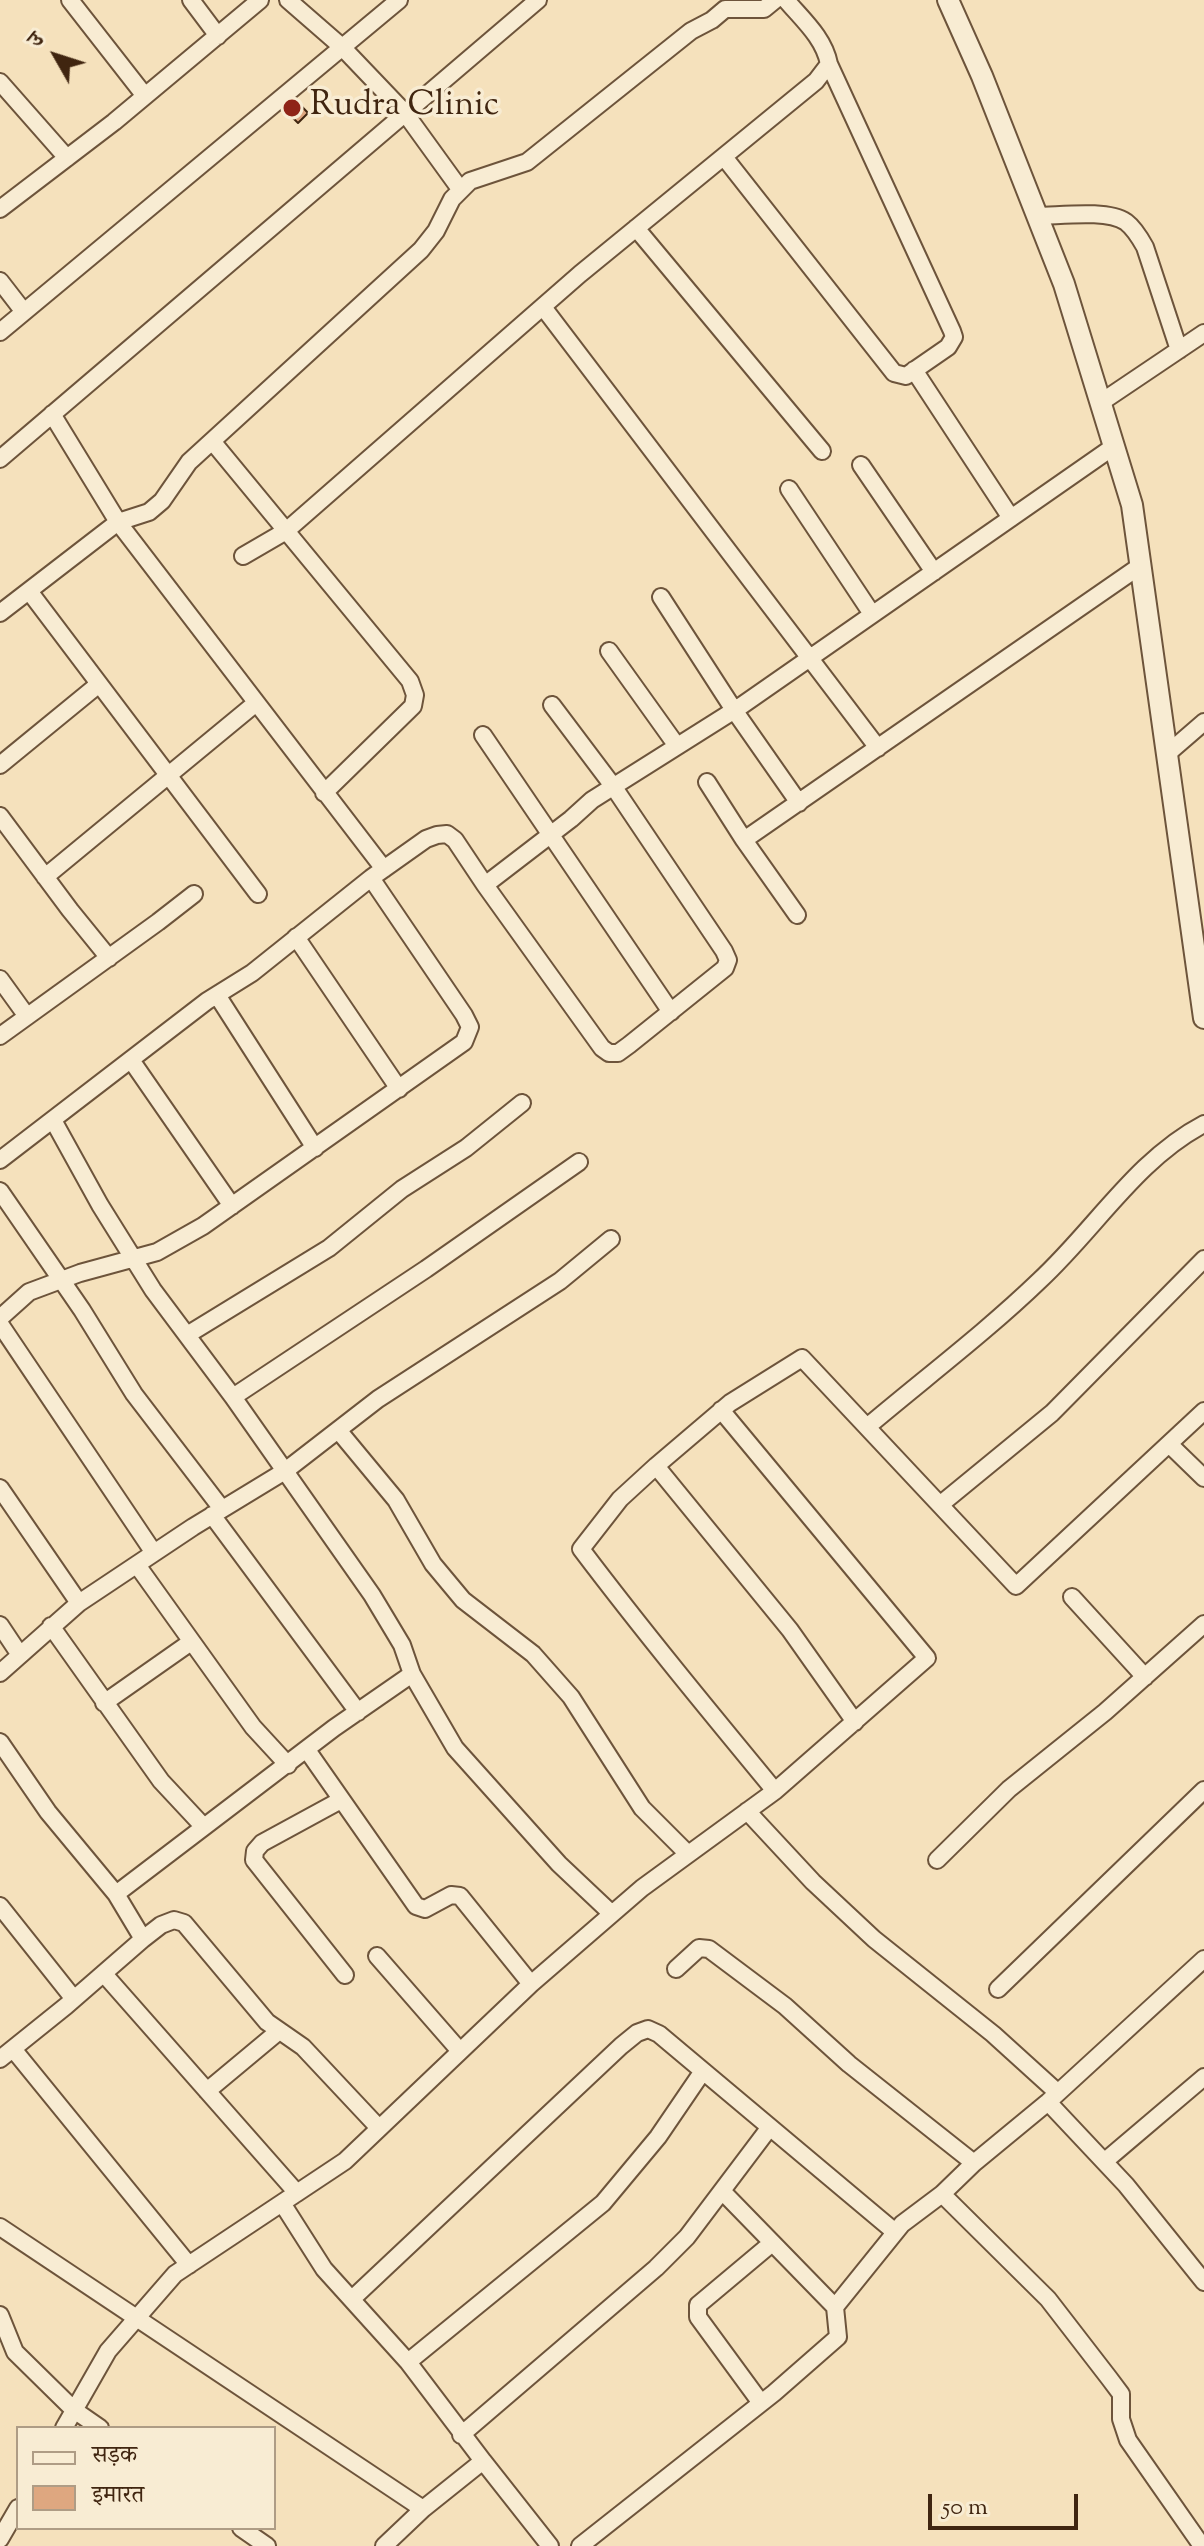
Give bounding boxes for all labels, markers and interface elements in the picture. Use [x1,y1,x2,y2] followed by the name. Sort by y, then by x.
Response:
[16,16,96,96] north arrow
[21,26,53,55] text: उ
[310,88,499,128] place label: Rudra Clinic
[281,97,303,119] marker: Rudra Clinic
[16,2426,276,2530] legend
[92,2439,137,2473] text: सड़क
[932,2478,1082,2528] scale bar
[92,2479,144,2513] text: इमारत
[942,2491,988,2525] text: 50 m

